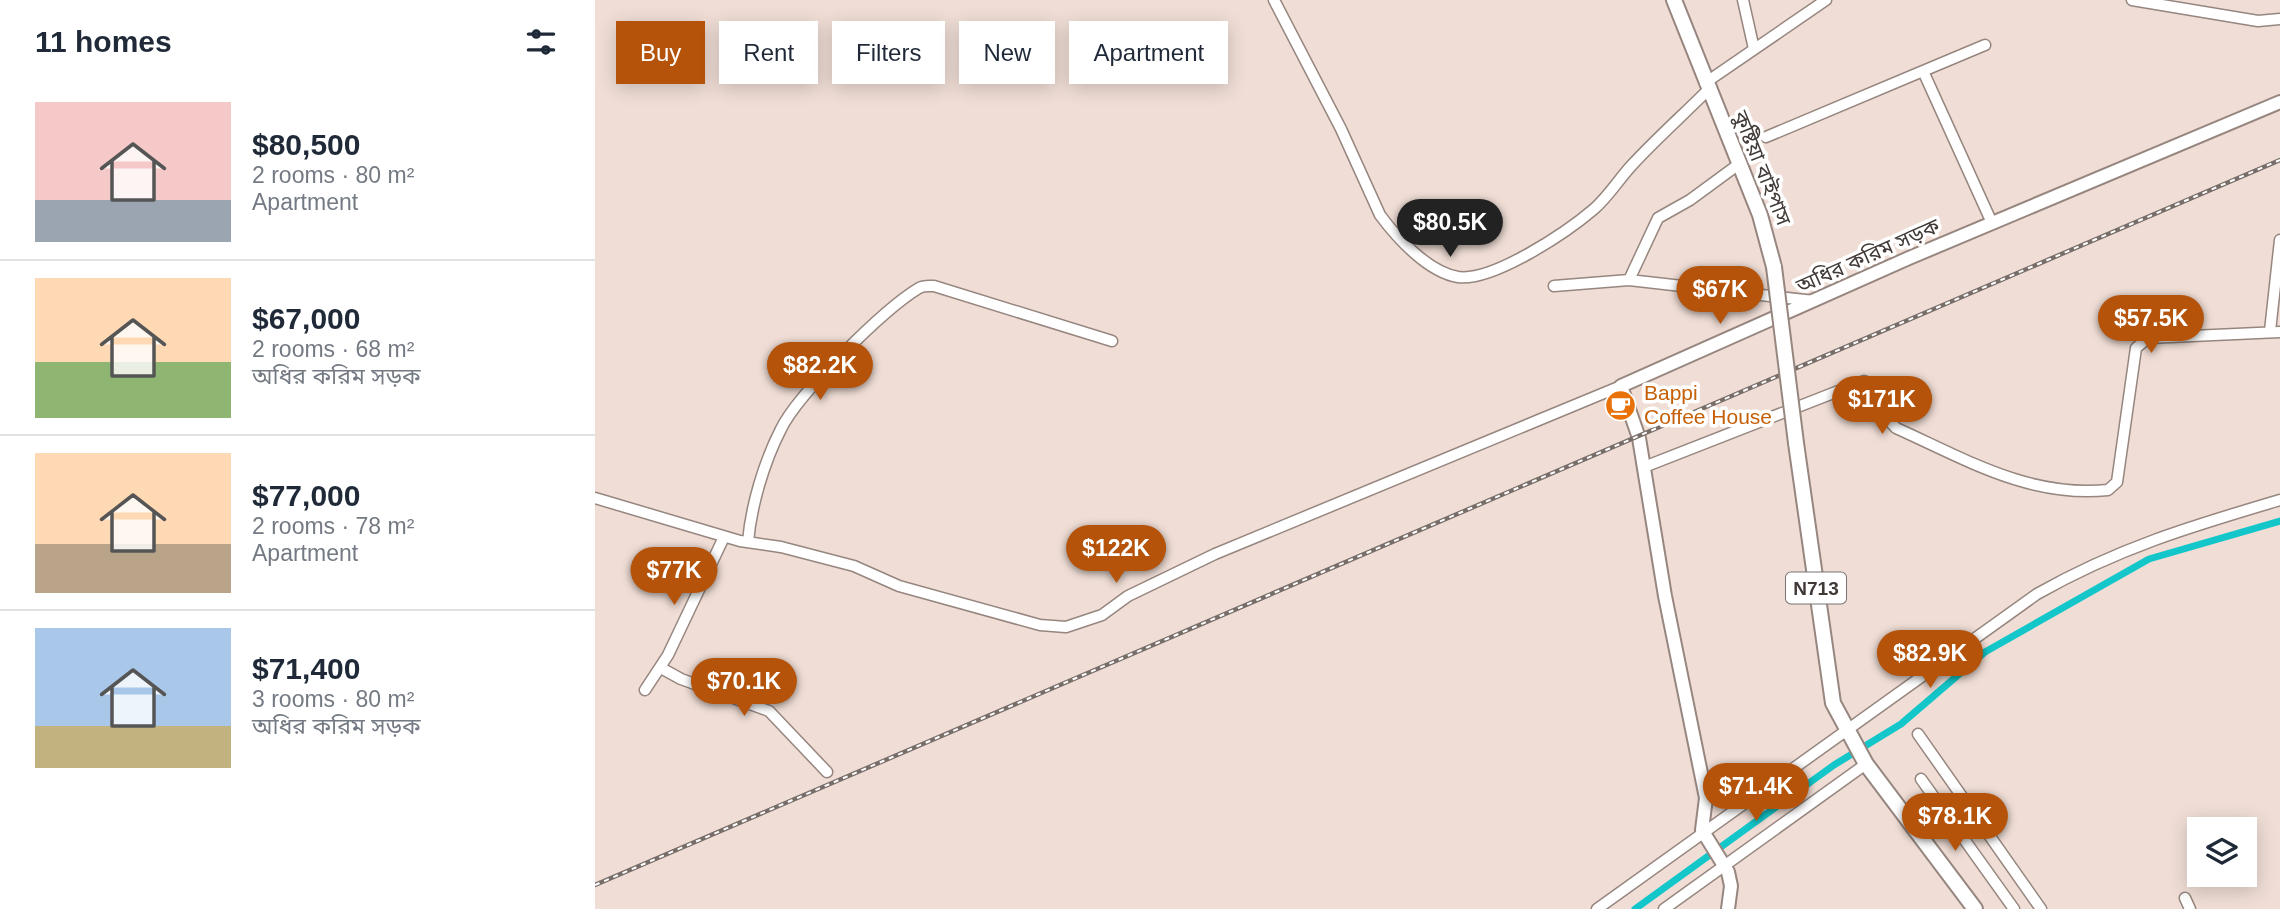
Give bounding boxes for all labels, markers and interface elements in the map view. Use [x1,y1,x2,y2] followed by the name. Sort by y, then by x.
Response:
[616,21,705,84] chip: Buy
[719,21,818,84] chip: Rent
[832,21,945,84] chip: Filters
[959,21,1055,84] chip: New
[1069,21,1228,84] chip: Apartment
[522,23,560,61] icon: filters
[35,25,172,58] text: 11 homes
[1728,106,1796,230] street label: কুষ্টিয়া বাইপাস
[252,128,360,161] text: $80,500
[91,130,175,214] icon: home
[252,162,414,188] text: 2 rooms · 80 m²
[252,189,358,215] text: Apartment
[1393,200,1507,259] pin: $80.5K
[1413,209,1487,235] text: $80.5K
[1792,213,1944,298] street label: অধির করিম সড়ক
[1679,266,1761,326] pin: $67K
[1693,276,1747,302] text: $67K
[2094,296,2208,355] pin: $57.5K
[252,302,360,335] text: $67,000
[2114,305,2188,331] text: $57.5K
[91,306,175,390] icon: home
[252,336,414,362] text: 2 rooms · 68 m²
[763,342,877,402] pin: $82.2K
[783,352,857,378] text: $82.2K
[252,363,421,389] text: অধির করিম সড়ক
[1833,376,1931,436] pin: $171K
[1644,381,1772,428] place label: Bappi Coffee House
[1848,386,1916,412] text: $171K
[1604,388,1638,422] cafe icon: Bappi Coffee House
[252,479,360,512] text: $77,000
[91,481,175,565] icon: home
[252,513,414,539] text: 2 rooms · 78 m²
[1067,526,1165,585] pin: $122K
[1082,535,1150,561] text: $122K
[252,540,358,566] text: Apartment
[633,548,715,607] pin: $77K
[647,557,701,583] text: $77K
[1786,572,1846,604] road number: N713
[1873,630,1987,690] pin: $82.9K
[1893,640,1967,666] text: $82.9K
[252,652,360,685] text: $71,400
[91,656,175,740] icon: home
[687,658,801,718] pin: $70.1K
[707,668,781,694] text: $70.1K
[252,686,414,712] text: 3 rooms · 80 m²
[252,713,421,739] text: অধির করিম সড়ক
[1699,764,1813,823] pin: $71.4K
[1719,773,1793,799] text: $71.4K
[1898,794,2012,853] pin: $78.1K
[1918,803,1992,829] text: $78.1K
[2187,817,2257,887] map controls
[2187,817,2257,887] button: layers

